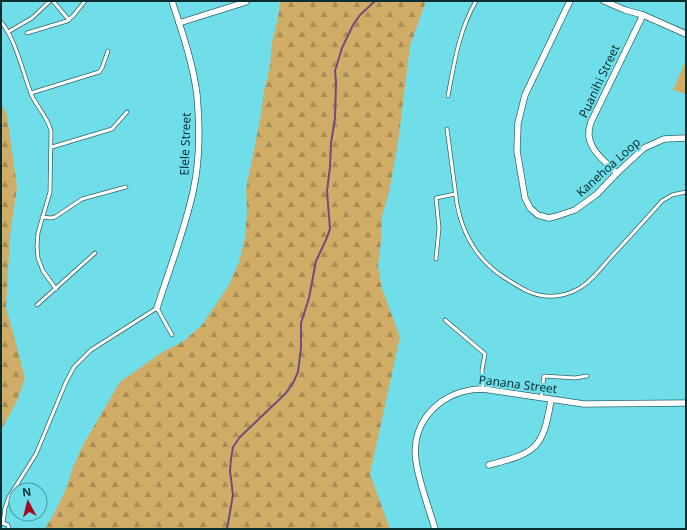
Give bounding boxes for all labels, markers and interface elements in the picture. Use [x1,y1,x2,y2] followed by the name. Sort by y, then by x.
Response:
[575,41,624,120] street label: Puanihi Street
[175,112,195,176] street label: Elele Street
[572,134,644,200] street label: Kanehoa Loop
[478,371,559,397] street label: Panana Street
[8,482,48,522] north arrow
[21,484,32,500] text: N

